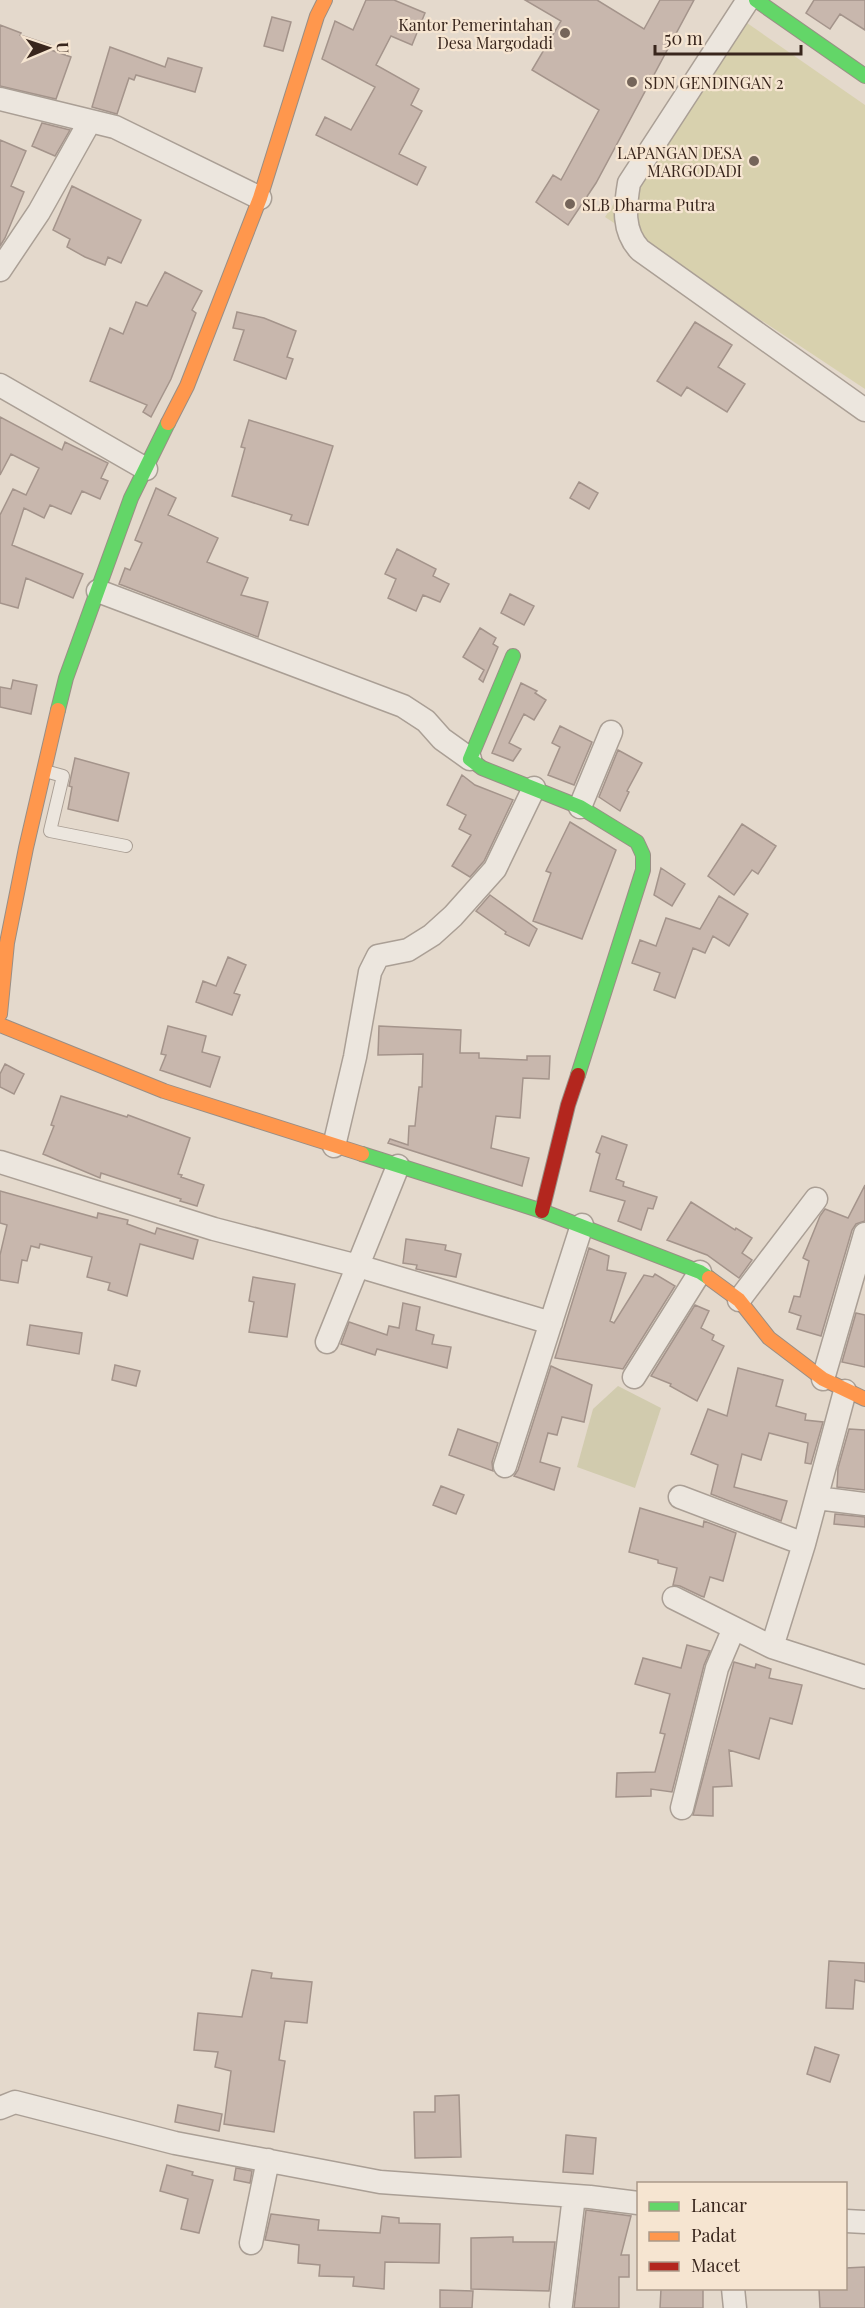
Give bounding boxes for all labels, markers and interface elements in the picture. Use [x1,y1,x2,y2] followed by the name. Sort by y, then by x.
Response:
[398,14,553,53] place label: Kantor Pemerintahan Desa Margodadi
[18,18,78,78] north arrow
[655,18,800,56] scale bar
[558,26,572,40] marker: Kantor Pemerintahan Desa Margodadi
[664,26,703,50] text: 50 m
[53,42,74,53] text: U
[644,72,784,93] place label: SDN GENDINGAN 2
[625,75,639,89] marker: SDN GENDINGAN 2
[617,142,743,181] place label: LAPANGAN DESA MARGODADI
[747,154,761,168] marker: LAPANGAN DESA MARGODADI
[582,194,715,215] place label: SLB Dharma Putra
[563,197,577,211] marker: SLB Dharma Putra
[637,2182,847,2290] legend
[691,2193,747,2217] text: Lancar
[691,2223,737,2247] text: Padat
[691,2253,740,2277] text: Macet

